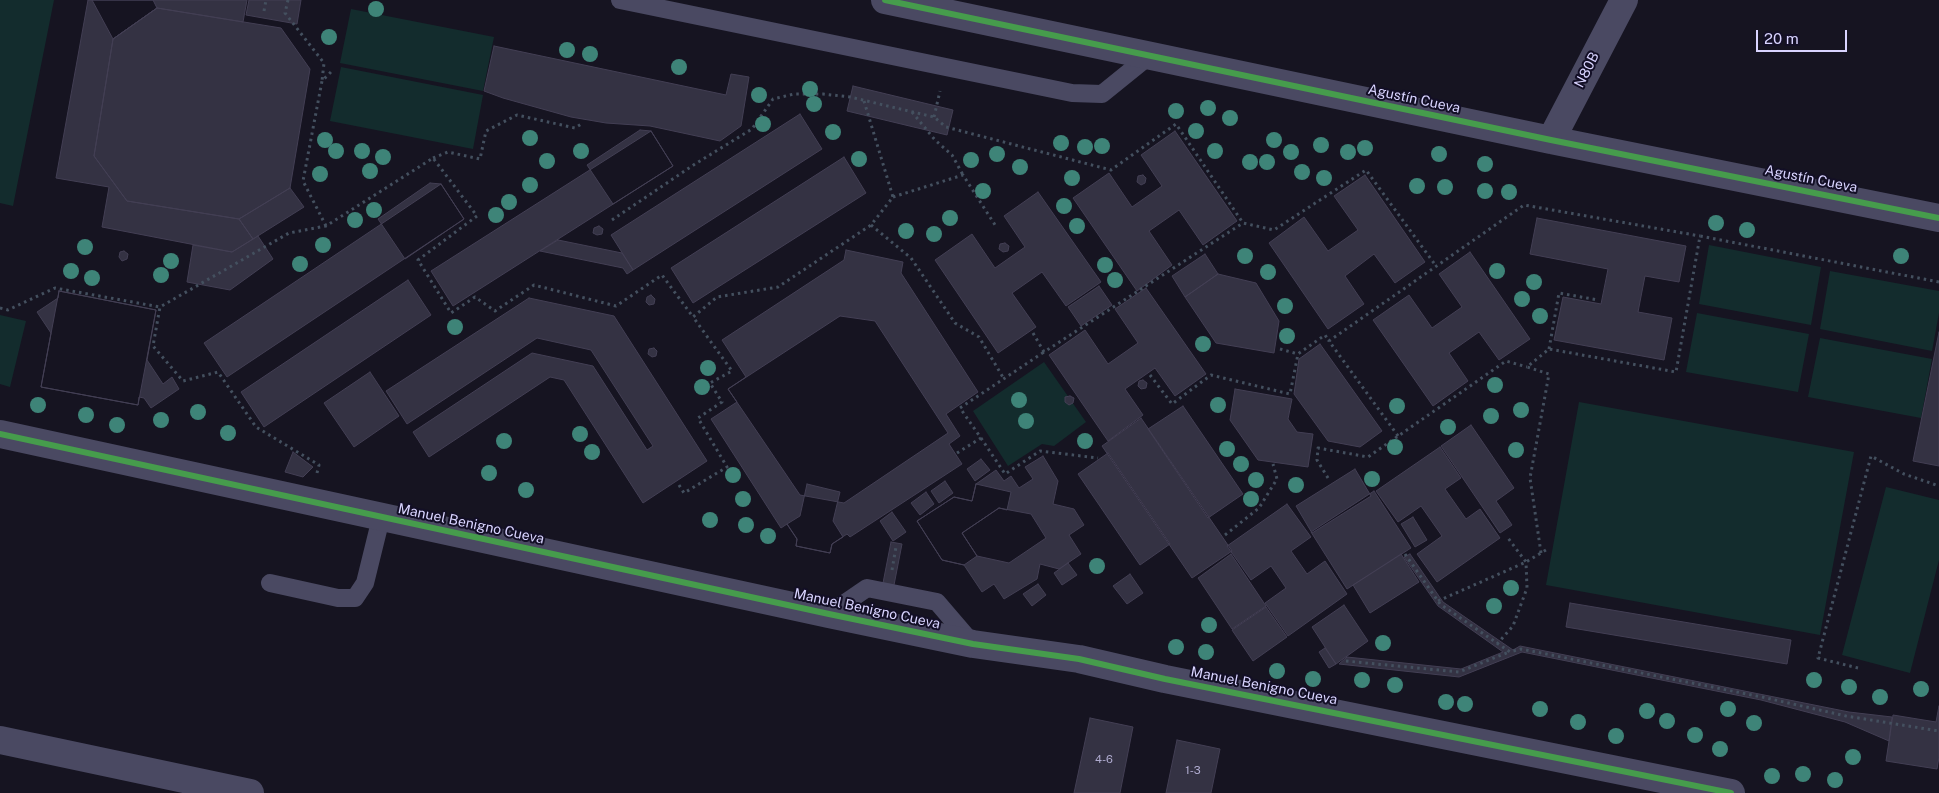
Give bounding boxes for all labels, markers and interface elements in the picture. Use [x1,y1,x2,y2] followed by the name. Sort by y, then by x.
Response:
[1759,20,1850,52] scale bar
[1764,30,1799,47] text: 20 m
[1571,49,1603,91] street label: N80B
[1366,81,1462,117] street label: Agustín Cueva
[1763,162,1859,196] street label: Agustín Cueva
[396,500,546,548] street label: Manuel Benigno Cueva
[792,585,942,633] street label: Manuel Benigno Cueva
[1189,664,1339,708] street label: Manuel Benigno Cueva
[1095,753,1113,767] house number: 4-6
[1185,764,1201,778] house number: 1-3

